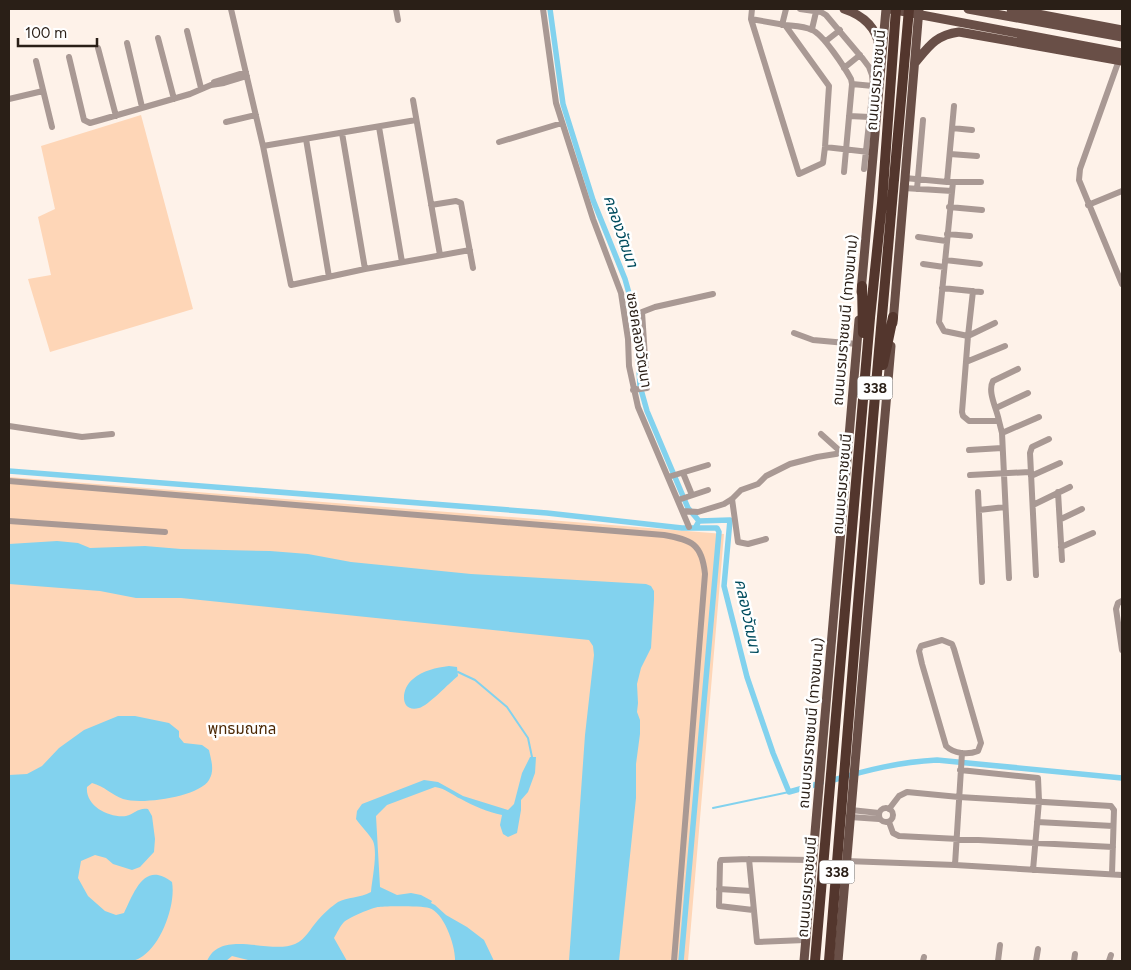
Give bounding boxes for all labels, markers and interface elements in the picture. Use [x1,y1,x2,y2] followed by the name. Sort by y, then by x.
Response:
[18,15,96,47] scale bar
[25,24,67,42] text: 100 m
[863,29,889,131] street label: ถนนบรมราชชนนี
[600,192,643,271] water label: คลองวัฒนา
[829,234,861,406] street label: ถนนบรมราชชนนี (ทางขนาน)
[623,291,655,389] street label: ซอยคลองวัฒนา
[858,376,892,399] road number: 338
[829,433,855,535] street label: ถนนบรมราชชนนี
[731,577,765,656] water label: คลองวัฒนา
[795,637,827,809] street label: ถนนบรมราชชนนี (ทางขนาน)
[208,720,276,738] park label: พุทธมณฑล
[794,836,820,938] street label: ถนนบรมราชชนนี
[820,860,854,884] road number: 338

